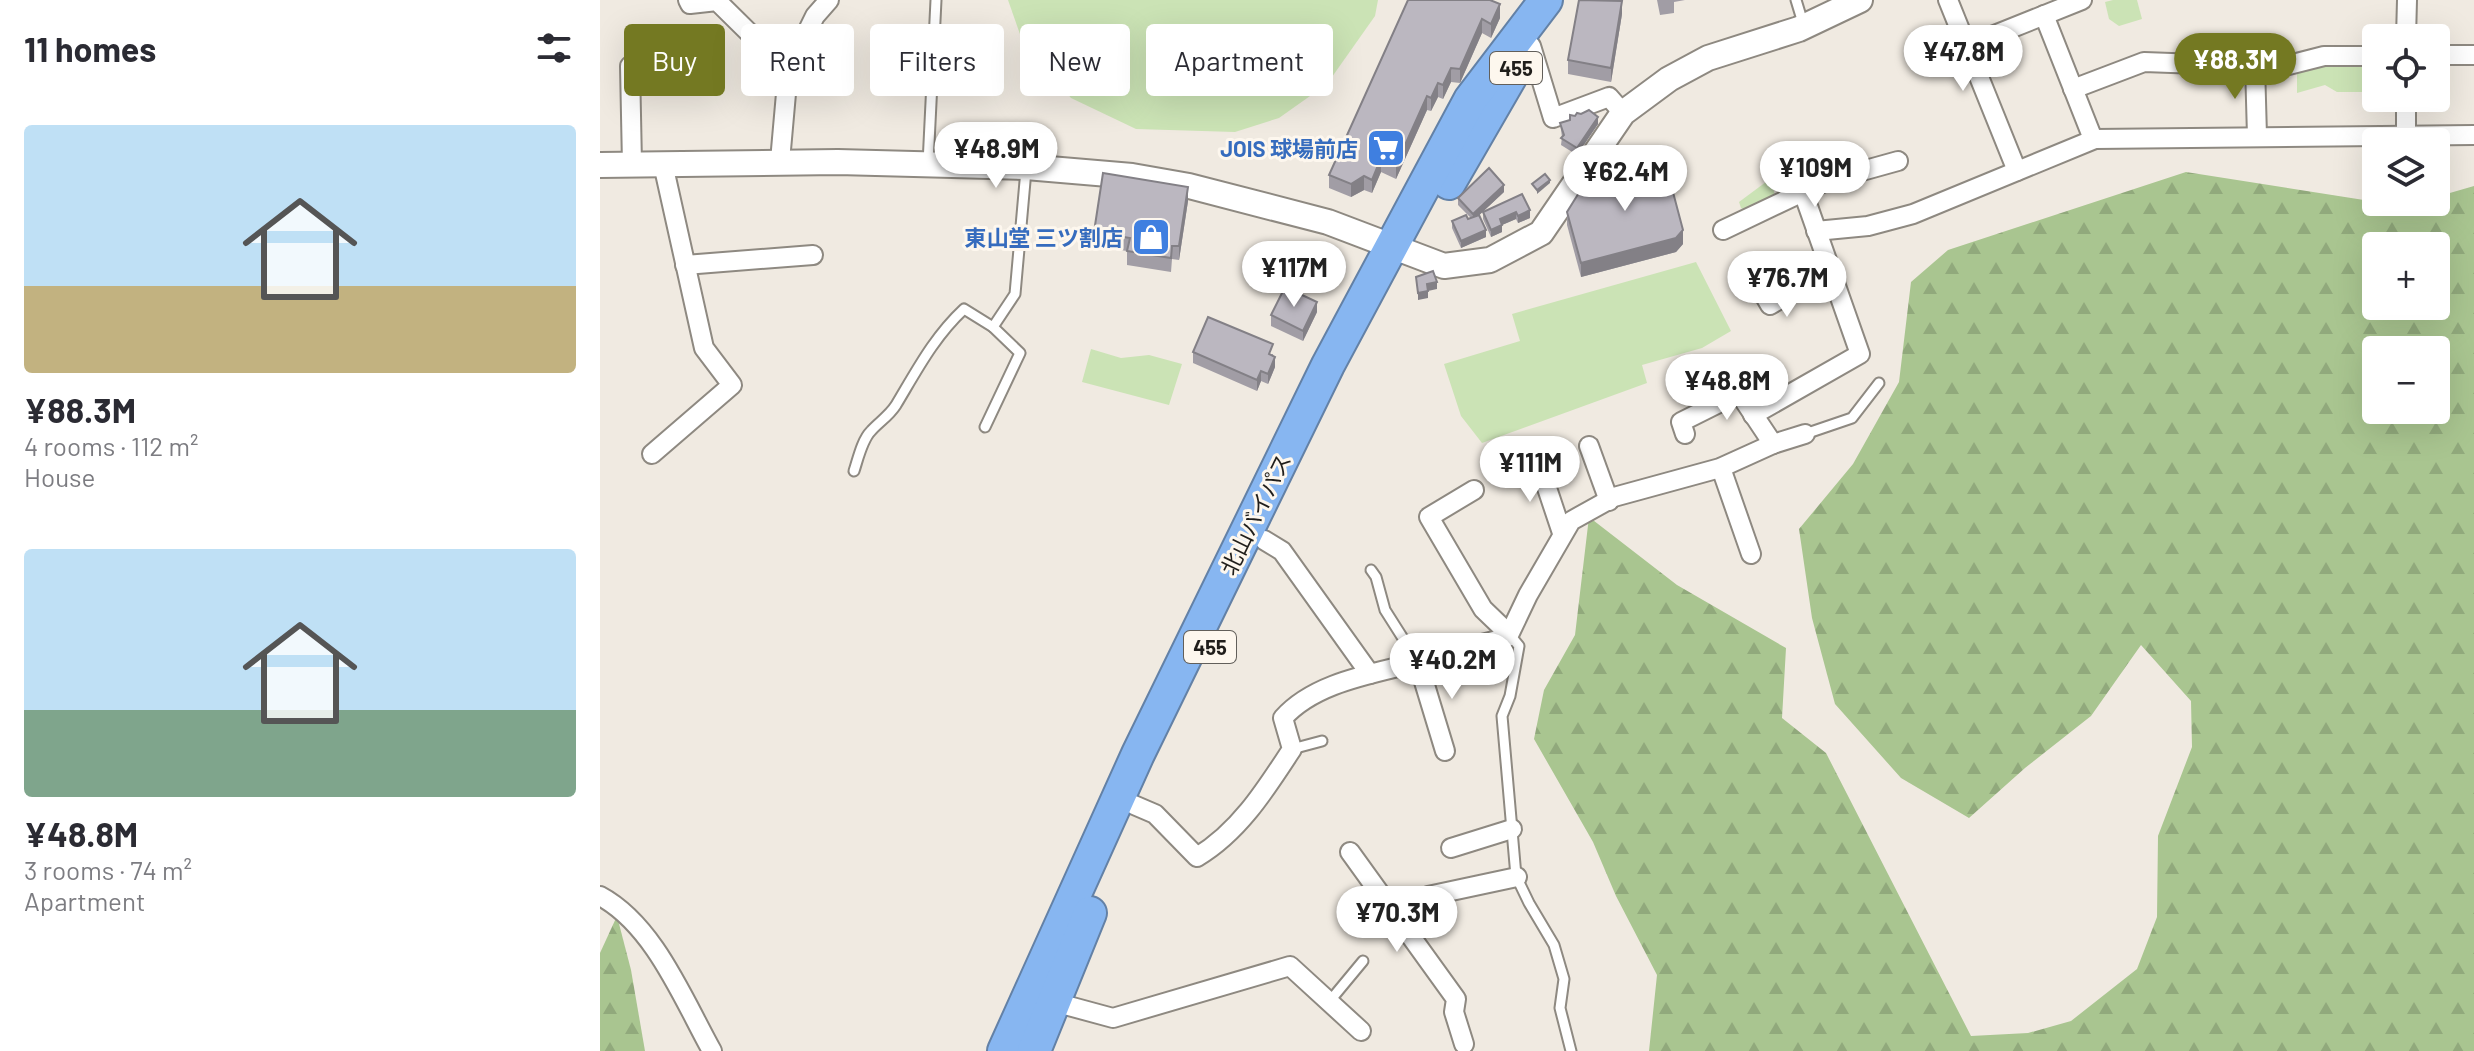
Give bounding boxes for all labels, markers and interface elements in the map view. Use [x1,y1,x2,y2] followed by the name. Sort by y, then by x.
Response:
[624,24,725,96] chip: Buy
[741,24,854,96] chip: Rent
[870,24,1004,96] chip: Filters
[1020,24,1130,96] chip: New
[1146,24,1333,96] chip: Apartment
[2362,24,2450,424] map controls
[2362,24,2450,112] button: locate
[1898,25,2028,93] pin: ¥47.8M
[532,26,576,70] icon: filters
[24,28,156,69] text: 11 homes
[2170,33,2300,101] pin: ¥88.3M
[1922,35,2004,66] text: ¥47.8M
[2192,43,2278,74] text: ¥88.3M
[1490,52,1542,84] road number: 455
[931,122,1061,190] pin: ¥48.9M
[1365,127,1407,169] supermarket icon: JOIS 球場前店
[2362,128,2450,216] button: layers
[952,132,1040,163] text: ¥48.9M
[1220,135,1358,161] place label: JOIS 球場前店
[1759,141,1871,209] pin: ¥109M
[1560,145,1690,213] pin: ¥62.4M
[1778,151,1852,182] text: ¥109M
[1581,155,1669,186] text: ¥62.4M
[228,177,372,321] icon: home
[1130,216,1172,258] shop icon: 東山堂 三ツ割店
[965,224,1123,250] place label: 東山堂 三ツ割店
[2362,232,2450,320] button: +
[1238,241,1350,309] pin: ¥117M
[1260,251,1328,282] text: ¥117M
[1722,251,1852,319] pin: ¥76.7M
[1745,261,1829,292] text: ¥76.7M
[2362,336,2450,424] button: −
[1662,354,1792,422] pin: ¥48.8M
[1683,364,1771,395] text: ¥48.8M
[24,389,136,430] text: ¥88.3M
[24,430,198,461] text: 4 rooms · 112 m²
[1474,436,1586,504] pin: ¥111M
[1498,446,1562,477] text: ¥111M
[1214,449,1296,579] street label: 北山バイパス
[24,461,95,492] text: House
[228,601,372,745] icon: home
[1184,631,1236,663] road number: 455
[1387,633,1517,701] pin: ¥40.2M
[1408,643,1496,674] text: ¥40.2M
[24,813,138,854] text: ¥48.8M
[24,854,192,885] text: 3 rooms · 74 m²
[24,885,145,916] text: Apartment
[1332,886,1462,954] pin: ¥70.3M
[1354,896,1440,927] text: ¥70.3M

